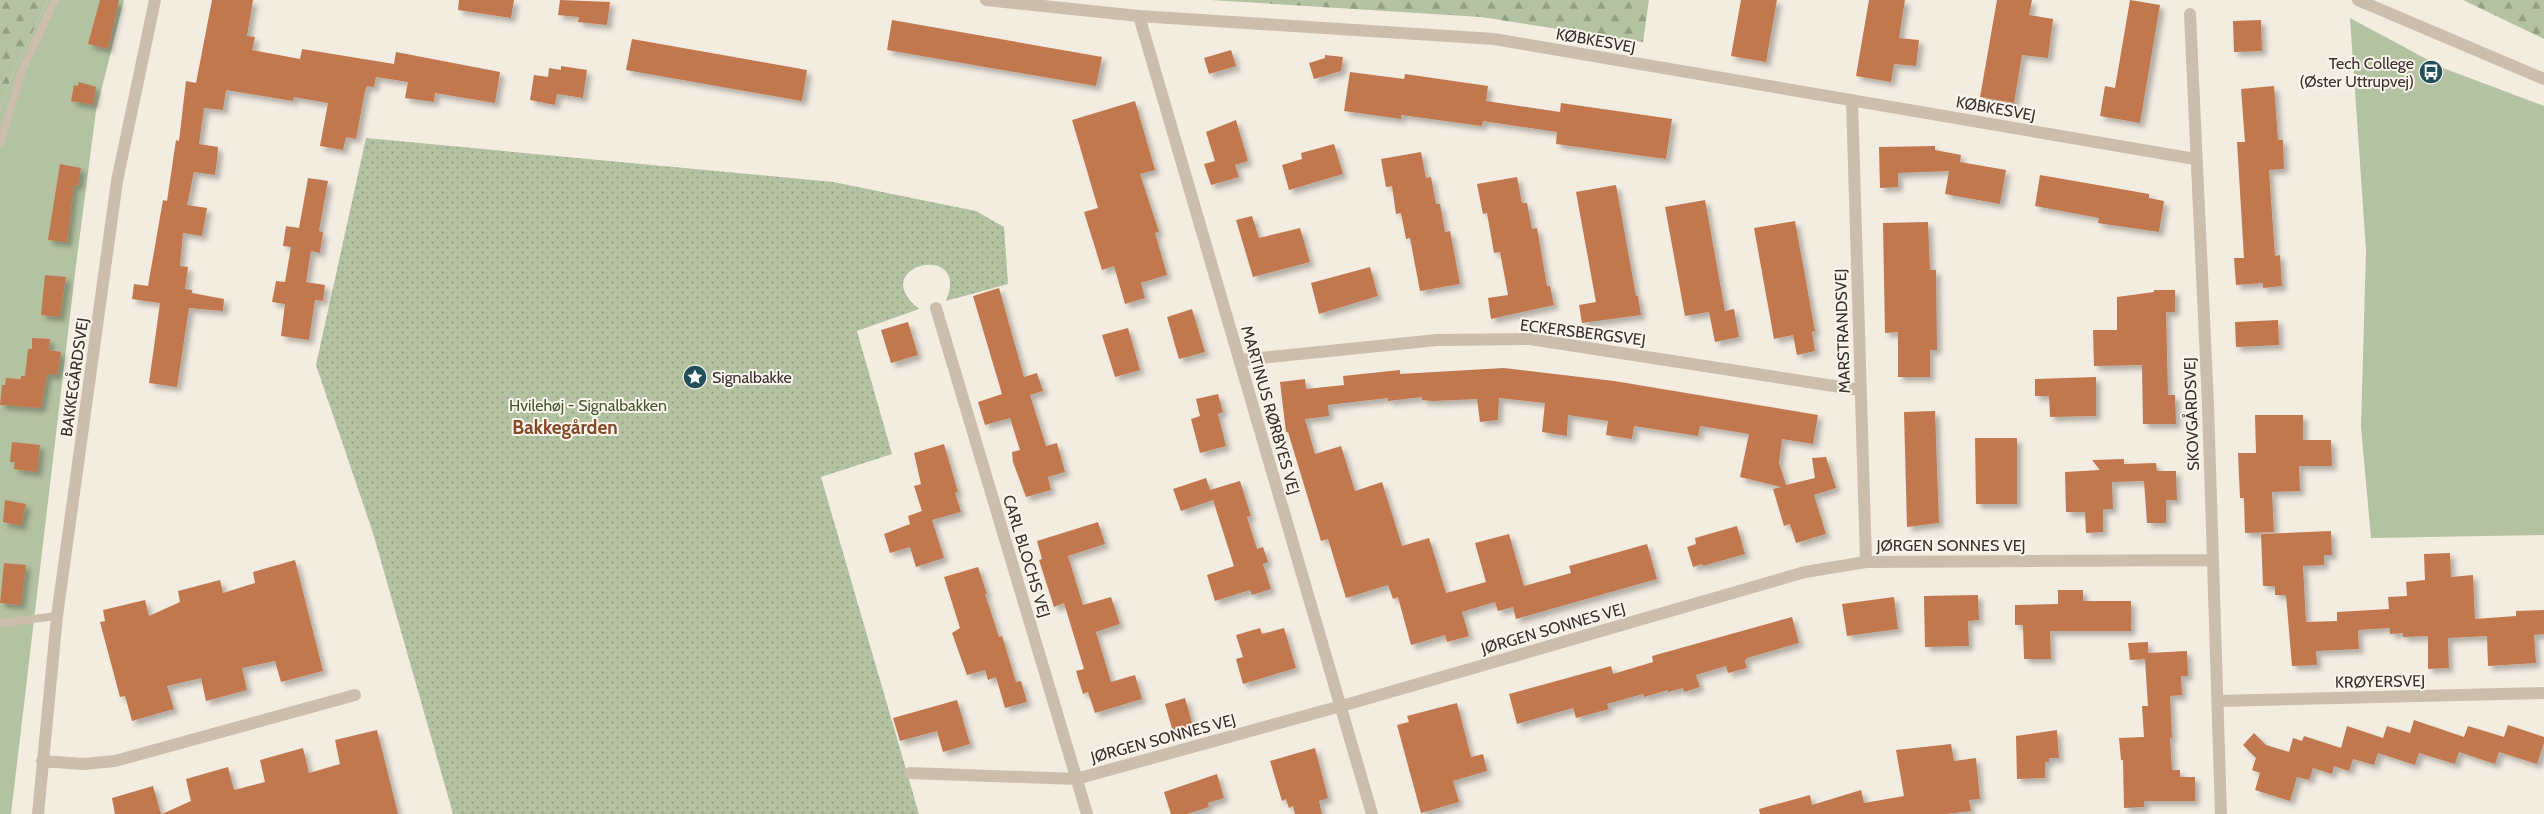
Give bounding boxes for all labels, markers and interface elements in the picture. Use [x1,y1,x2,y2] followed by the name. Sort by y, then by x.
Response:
[1555,24,1637,57] street label: KØBKESVEJ
[2300,54,2414,91] place label: Tech College (Øster Uttrupvej)
[2418,59,2444,85] bus stop icon: Tech College (Øster Uttrupvej)
[1955,92,2037,125] street label: KØBKESVEJ
[1831,268,1854,394] street label: MARSTRANDSVEJ
[1519,315,1647,350] street label: ECKERSBERGSVEJ
[57,316,92,438] street label: BAKKEGÅRDSVEJ
[1237,323,1304,497] street label: MARTINUS RØRBYES VEJ
[2180,357,2203,471] street label: SKOVGÅRDSVEJ
[682,364,708,390] place icon: Signalbakke
[712,368,792,387] place label: Signalbakke
[509,396,667,415] park label: Hvilehøj - Signalbakken
[512,416,618,439] district label: Bakkegården
[999,493,1054,620] street label: CARL BLOCHS VEJ
[1875,536,2026,555] street label: JØRGEN SONNES VEJ
[1478,599,1627,658] street label: JØRGEN SONNES VEJ
[2335,671,2425,692] street label: KRØYERSVEJ
[1088,710,1238,767] street label: JØRGEN SONNES VEJ

